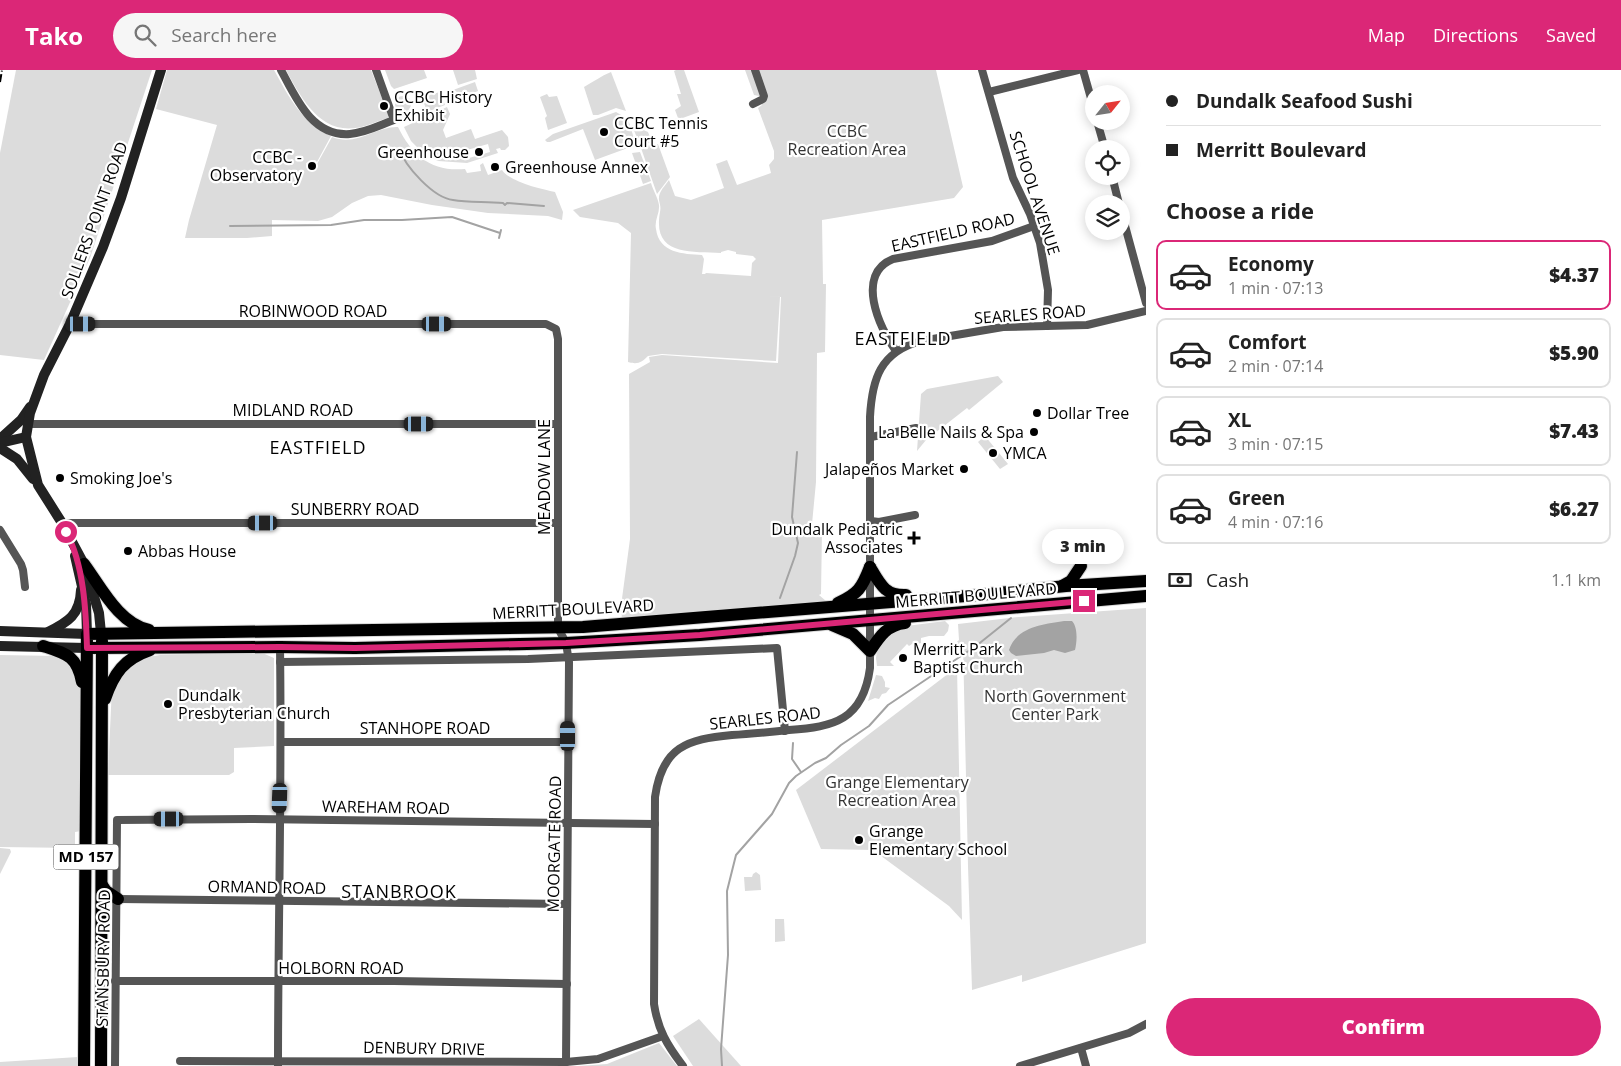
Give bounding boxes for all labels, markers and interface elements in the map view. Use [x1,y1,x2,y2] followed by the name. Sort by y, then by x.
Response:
[113,13,463,58] search box
[25,19,83,52] text: Tako
[131,21,159,49] icon: search
[171,22,277,48] text: Search here
[1368,23,1405,47] text: Map
[1433,23,1518,47] text: Directions
[1546,23,1596,47] text: Saved
[1085,85,1130,130] north arrow
[1085,85,1130,240] map controls
[394,86,493,126] place label: CCBC History Exhibit
[1196,88,1413,114] text: Dundalk Seafood Sushi
[378,100,390,112] marker: CCBC History Exhibit
[614,112,708,152] place label: CCBC Tennis Court #5
[788,120,906,160] park label: CCBC Recreation Area
[598,126,610,138] marker: CCBC Tennis Court #5
[1005,128,1065,258] street label: SCHOOL AVENUE
[1196,137,1367,163] text: Merritt Boulevard
[55,139,133,301] street label: SOLLERS POINT ROAD
[1085,140,1130,185] button: locate
[377,141,469,163] place label: Greenhouse
[210,146,303,186] place label: CCBC - Observatory
[473,146,485,158] marker: Greenhouse
[505,156,649,178] place label: Greenhouse Annex
[306,160,318,172] marker: CCBC - Observatory
[489,161,501,173] marker: Greenhouse Annex
[1085,195,1130,240] button: layers
[1166,195,1314,225] text: Choose a ride
[889,207,1017,257] street label: EASTFIELD ROAD
[1228,251,1314,277] text: Economy
[1168,253,1213,298] icon: car
[1549,262,1599,288] text: $4.37
[1228,277,1323,299] text: 1 min · 07:13
[973,299,1087,329] street label: SEARLES ROAD
[239,300,387,322] street label: ROBINWOOD ROAD
[66,317,96,332] car
[422,317,452,332] car
[855,326,951,350] district label: EASTFIELD
[1228,329,1307,355] text: Comfort
[1168,331,1213,376] icon: car
[1549,340,1599,366] text: $5.90
[1228,355,1323,377] text: 2 min · 07:14
[233,399,353,421] street label: MIDLAND ROAD
[1047,402,1129,424] place label: Dollar Tree
[1031,407,1043,419] marker: Dollar Tree
[1228,407,1251,433] text: XL
[1168,409,1213,454] icon: car
[404,417,434,432] car
[1549,418,1599,444] text: $7.43
[533,419,555,535] street label: MEADOW LANE
[878,421,1024,443] place label: La Belle Nails & Spa
[1028,426,1040,438] marker: La Belle Nails & Spa
[1228,433,1323,455] text: 3 min · 07:15
[270,435,366,459] district label: EASTFIELD
[1003,442,1047,464] place label: YMCA
[987,447,999,459] marker: YMCA
[823,458,954,480] place label: Jalapeños Market
[958,463,970,475] marker: Jalapeños Market
[70,467,172,489] place label: Smoking Joe's
[54,472,66,484] marker: Smoking Joe's
[1228,485,1285,511] text: Green
[1168,487,1213,532] icon: car
[1549,496,1599,522] text: $6.27
[291,498,419,520] street label: SUNBERRY ROAD
[1228,511,1323,533] text: 4 min · 07:16
[248,516,278,531] car
[771,518,903,558] place label: Dundalk Pediatric Associates
[55,521,77,543] route start
[1043,528,1125,564] callout: 3 min
[907,531,921,545] marker: Dundalk Pediatric Associates
[1060,535,1106,557] text: 3 min
[138,540,236,562] place label: Abbas House
[122,545,134,557] marker: Abbas House
[1166,566,1194,594] icon: cash
[1206,567,1249,593] text: Cash
[1551,569,1601,591] text: 1.1 km
[894,577,1058,613] street label: MERRITT BOULEVARD
[1073,590,1095,612] route end
[491,594,655,624] street label: MERRITT BOULEVARD
[913,638,1023,678] place label: Merritt Park Baptist Church
[897,652,909,664] marker: Merritt Park Baptist Church
[178,684,330,724] place label: Dundalk Presbyterian Church
[984,685,1126,725] park label: North Government Center Park
[162,698,174,710] marker: Dundalk Presbyterian Church
[708,701,822,735] street label: SEARLES ROAD
[360,717,490,739] street label: STANHOPE ROAD
[560,721,575,751] car
[825,771,970,811] park label: Grange Elementary Recreation Area
[542,775,566,913] street label: MOORGATE ROAD
[271,783,288,813] car
[322,795,450,819] street label: WAREHAM ROAD
[154,812,184,827] car
[869,820,1007,860] place label: Grange Elementary School
[853,834,865,846] marker: Grange Elementary School
[54,844,118,870] road number: MD 157
[207,875,327,899] street label: ORMAND ROAD
[341,879,457,903] district label: STANBROOK
[91,889,115,1027] street label: STANSBURY ROAD
[278,957,404,979] street label: HOLBORN ROAD
[1166,998,1601,1056] button: Confirm
[363,1036,485,1060] street label: DENBURY DRIVE

